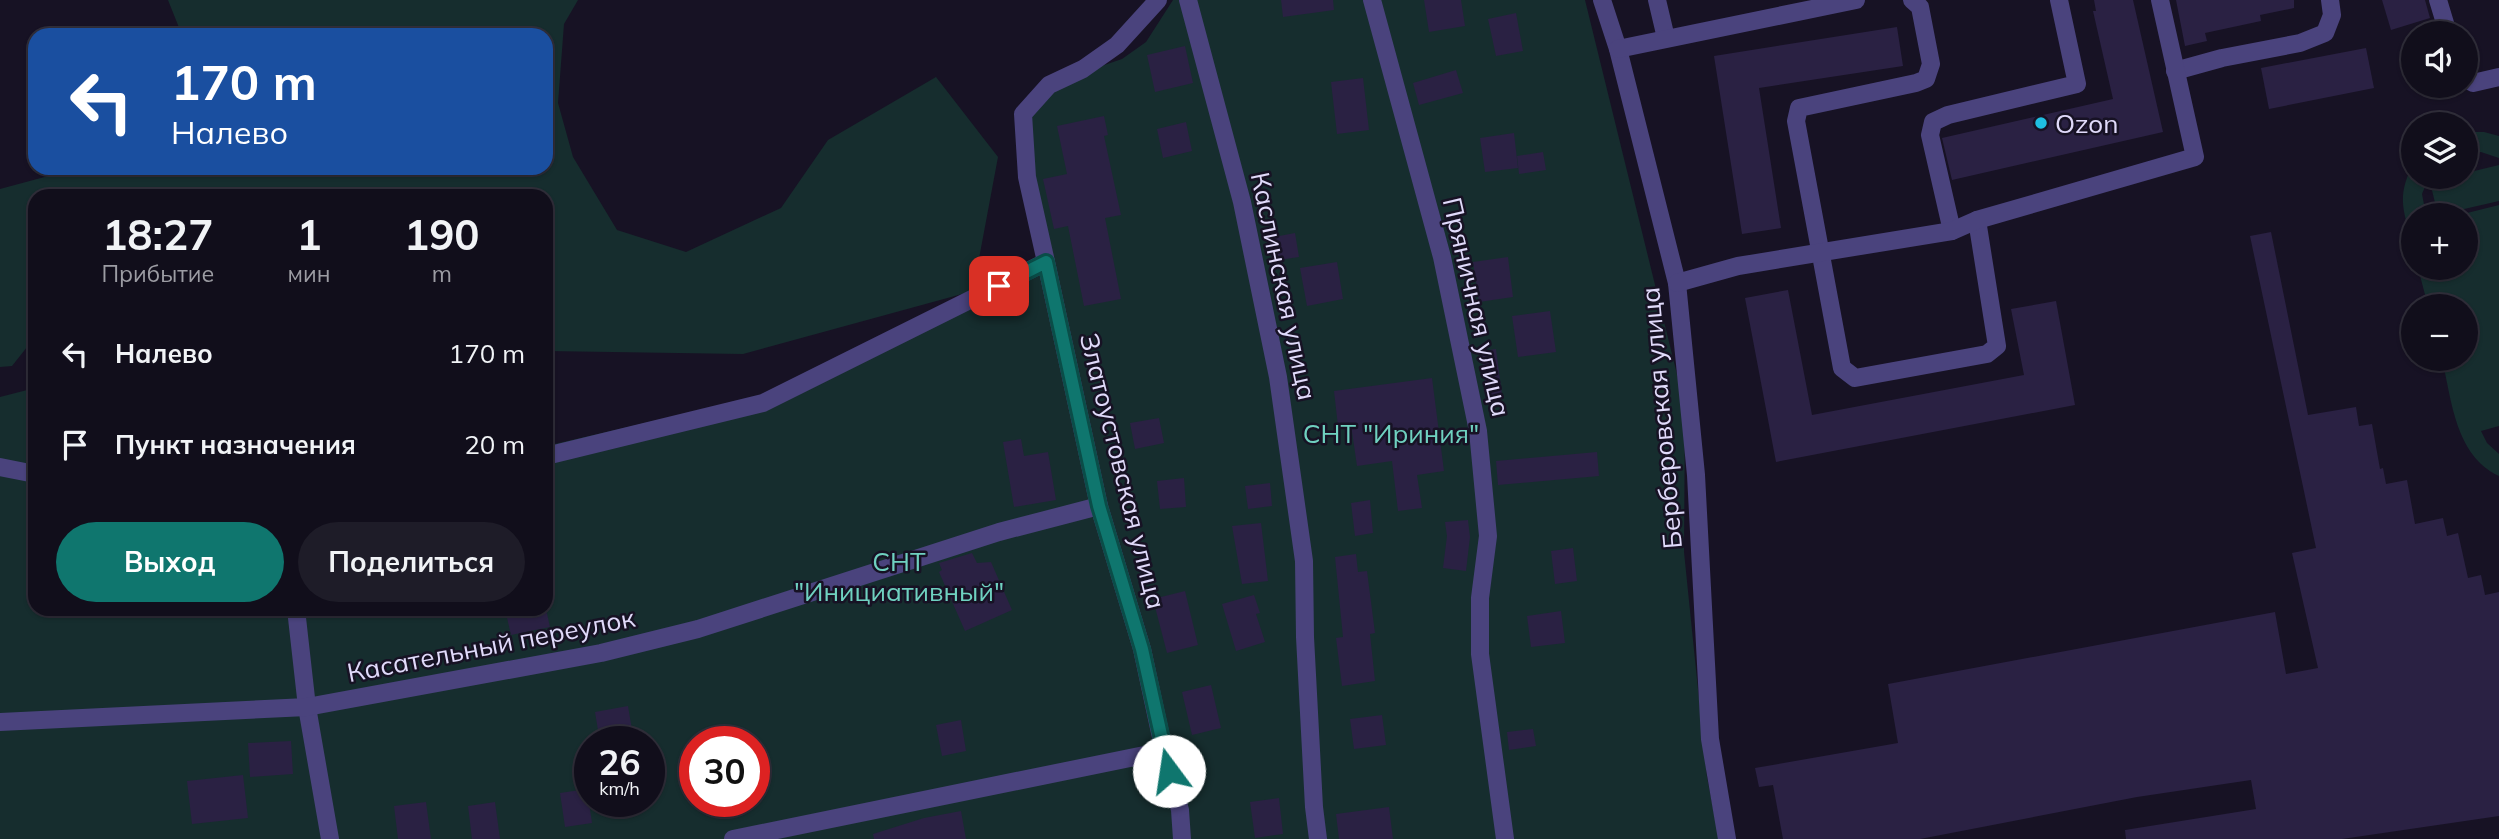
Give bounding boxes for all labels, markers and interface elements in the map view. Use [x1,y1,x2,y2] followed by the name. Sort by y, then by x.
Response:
[2401,21,2478,371] map controls
[2401,21,2478,98] button: sound
[171,51,317,112] text: 170 m
[56,56,147,147] icon: left
[2055,107,2118,140] place label: Ozon
[171,112,288,152] text: Налево
[2401,112,2478,189] button: layers
[2033,115,2049,131] marker: Ozon
[1244,169,1324,403] street label: Каслинская улица
[1436,194,1518,420] street label: Пряничная улица
[2401,203,2478,280] button: +
[102,208,213,261] text: 18:27
[296,208,322,261] text: 1
[404,208,480,261] text: 190
[969,256,1029,316] pin
[101,259,214,288] text: Прибытие
[288,259,331,288] text: мин
[432,259,452,288] text: m
[980,267,1018,305] icon: arrive
[1633,286,1689,550] street label: Берберовская улица
[2401,294,2478,371] button: −
[1073,330,1173,612] street label: Златоустовская улица
[56,335,94,373] icon: left
[115,337,213,370] text: Налево
[449,337,525,370] text: 170 m
[1303,417,1479,450] park label: СНТ "Ириния"
[56,426,94,464] icon: arrive
[115,428,356,461] text: Пункт назначения
[464,428,525,461] text: 20 m
[56,522,284,602] button: Выход
[298,522,525,602] button: Поделиться
[794,545,1004,608] park label: СНТ "Инициативный"
[344,601,638,689] street label: Касательный переулок
[679,726,770,817] speed limit sign: 30
[1132,734,1206,808] position arrow
[598,740,641,784] text: 26
[599,777,640,800] text: km/h

